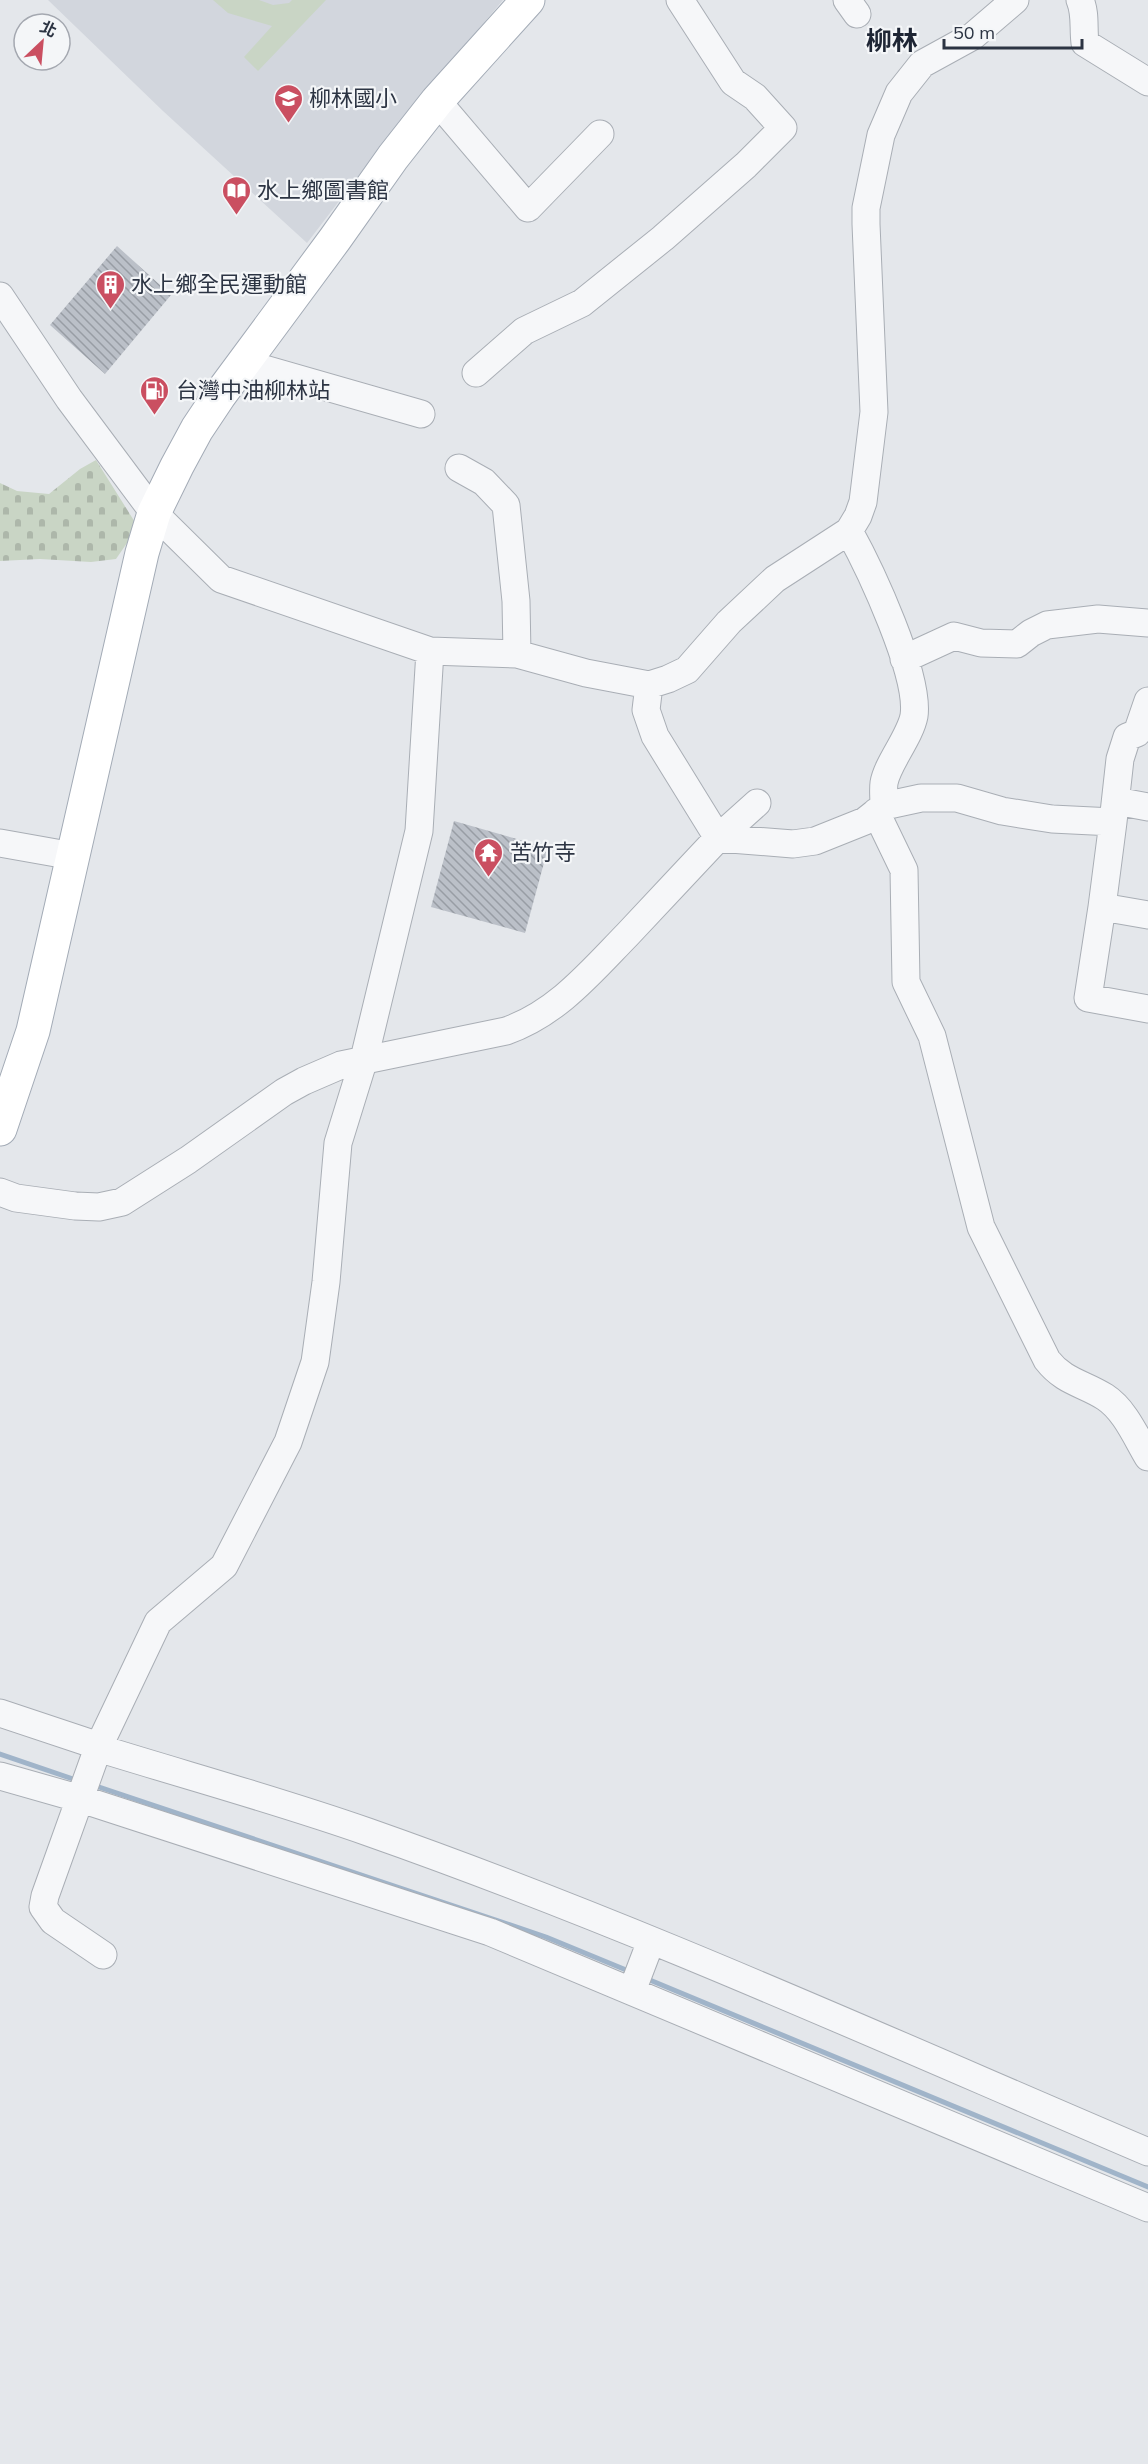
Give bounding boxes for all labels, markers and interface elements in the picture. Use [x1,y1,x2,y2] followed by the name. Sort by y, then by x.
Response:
[12,12,72,72] north arrow
[944,12,1082,50] scale bar
[37,16,60,41] text: 北
[953,21,995,44] text: 50 m
[866,24,918,57] district label: 柳林
[272,82,304,124] school or university icon: 柳林國小
[309,84,397,112] place label: 柳林國小
[220,174,252,216] library icon: 水上鄉圖書館
[257,176,389,204] place label: 水上鄉圖書館
[94,268,126,310] building icon: 水上鄉全民運動館
[131,270,307,298] place label: 水上鄉全民運動館
[139,374,171,416] fuel station icon: 台灣中油柳林站
[176,376,330,404] place label: 台灣中油柳林站
[473,836,505,878] temple icon: 苦竹寺
[510,838,576,866] place label: 苦竹寺

